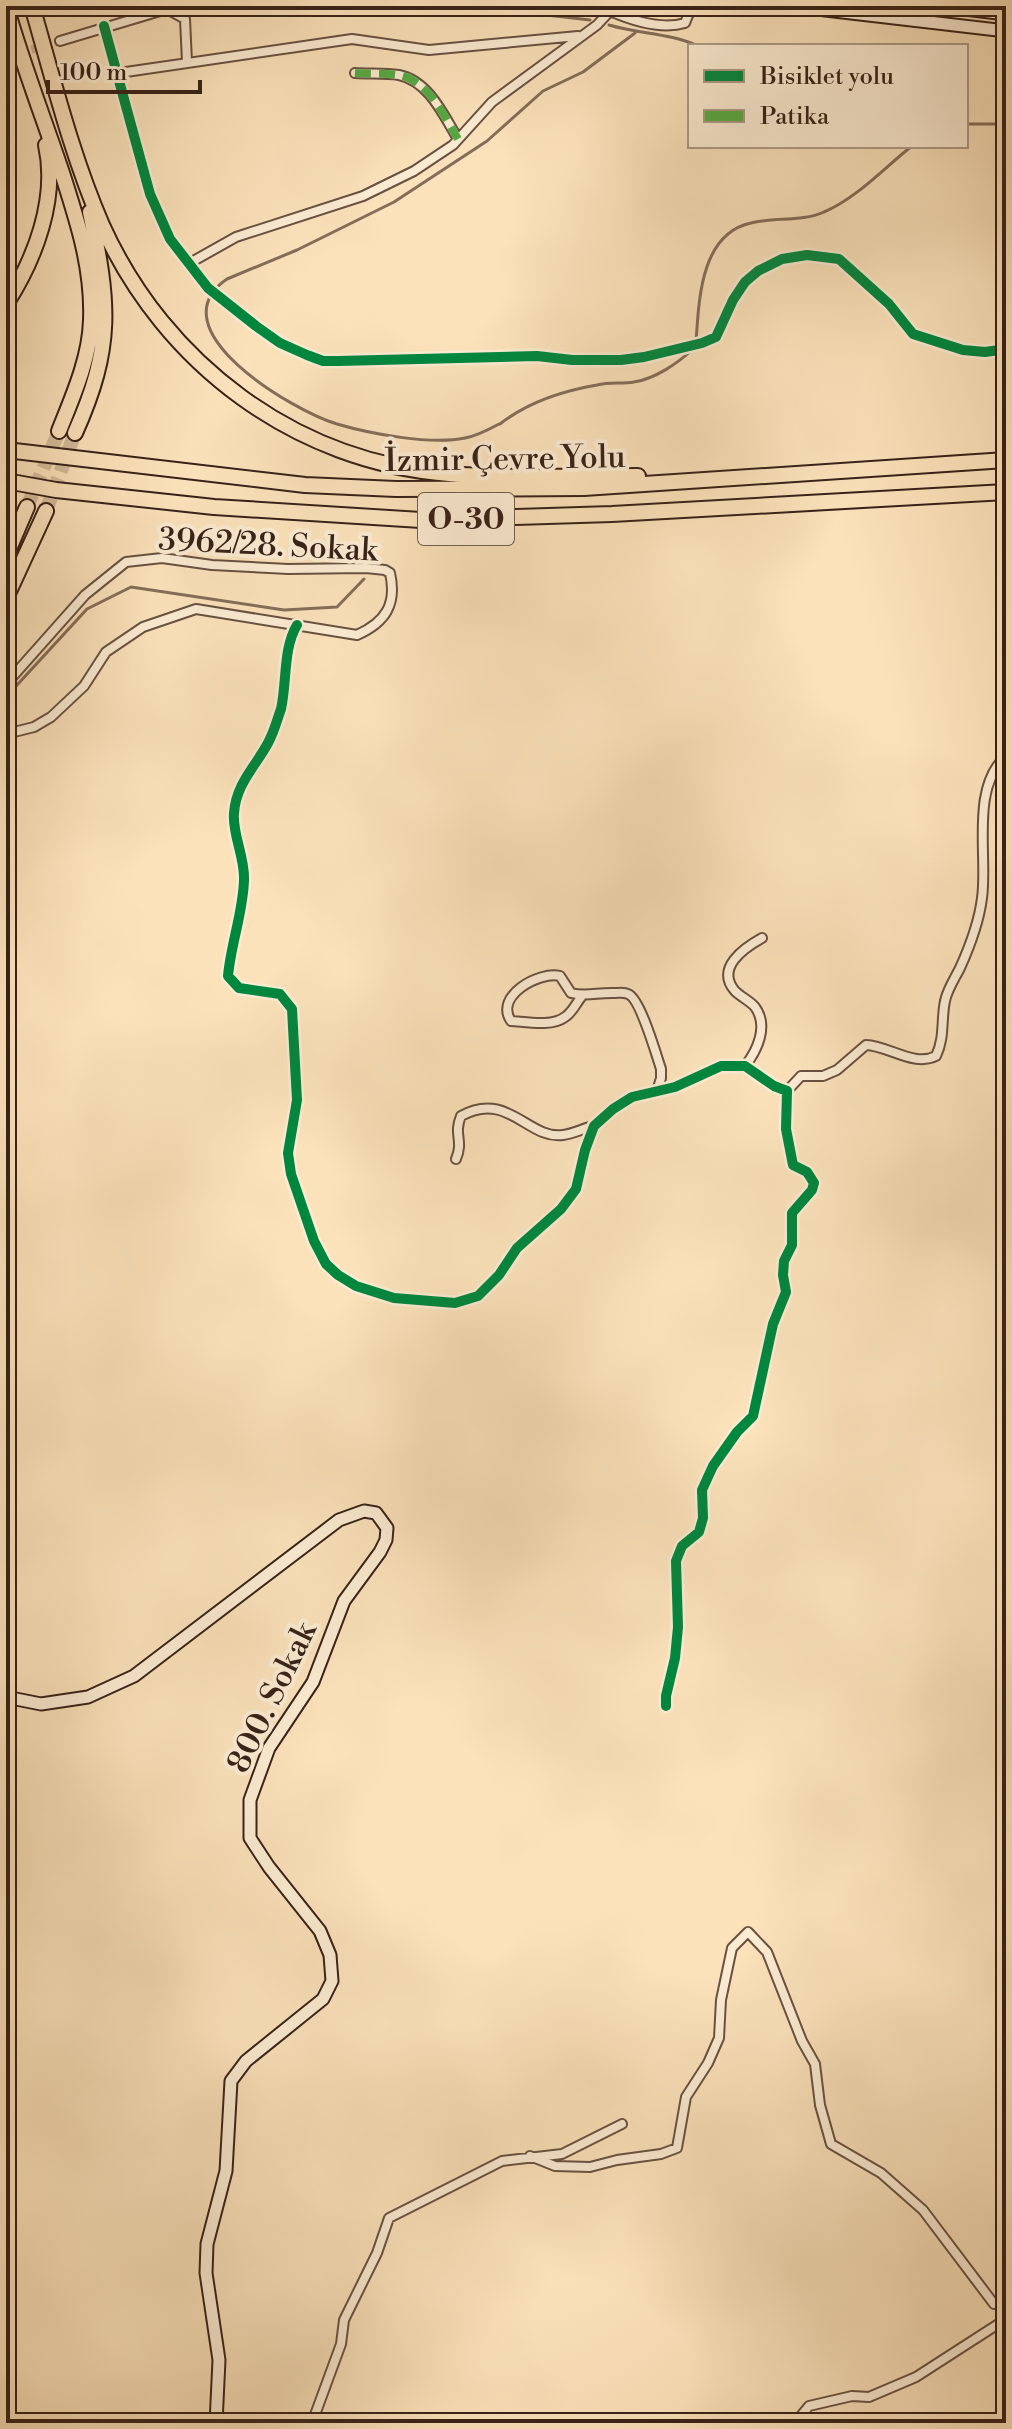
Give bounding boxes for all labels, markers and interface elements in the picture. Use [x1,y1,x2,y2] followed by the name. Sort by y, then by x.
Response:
[48,44,200,94] scale bar
[688,44,968,148] legend
[60,58,127,88] text: 100 m
[759,62,894,92] text: Bisiklet yolu
[760,102,830,132] text: Patika
[384,436,626,481] street label: İzmir Çevre Yolu
[418,493,514,545] road number: O-30
[157,519,381,571] street label: 3962/28. Sokak
[218,1613,327,1779] street label: 800. Sokak

